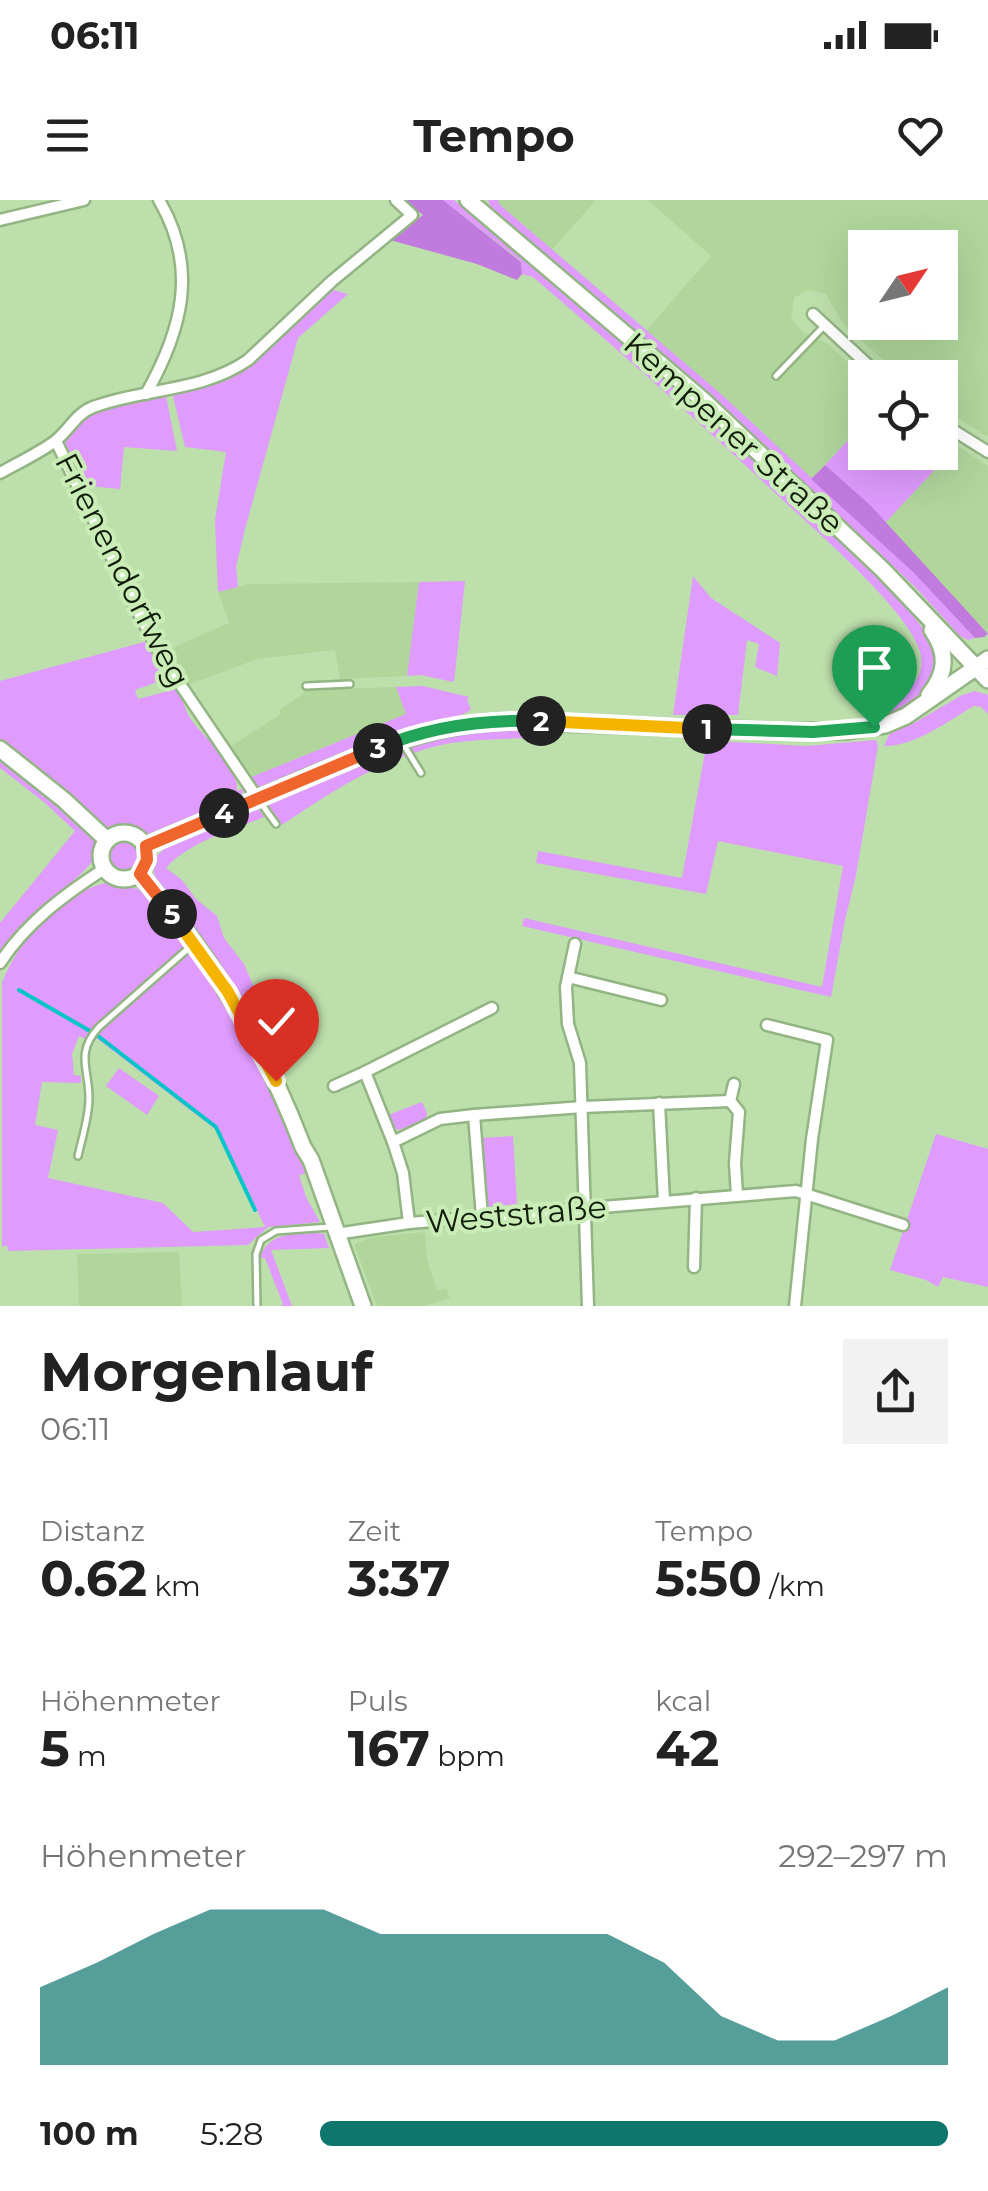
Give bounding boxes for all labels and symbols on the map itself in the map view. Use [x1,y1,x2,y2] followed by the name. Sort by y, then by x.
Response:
[848,230,958,340] north arrow
[616,324,852,542] street label: Kempener Straße
[47,446,199,694] street label: Frienendorfweg
[832,625,917,728] pin
[516,696,566,746] pin: 2
[682,704,732,754] pin: 1
[353,723,403,773] pin: 3
[199,788,249,838] pin: 4
[147,889,197,939] pin: 5
[234,979,319,1082] pin
[424,1187,608,1241] street label: Weststraße

